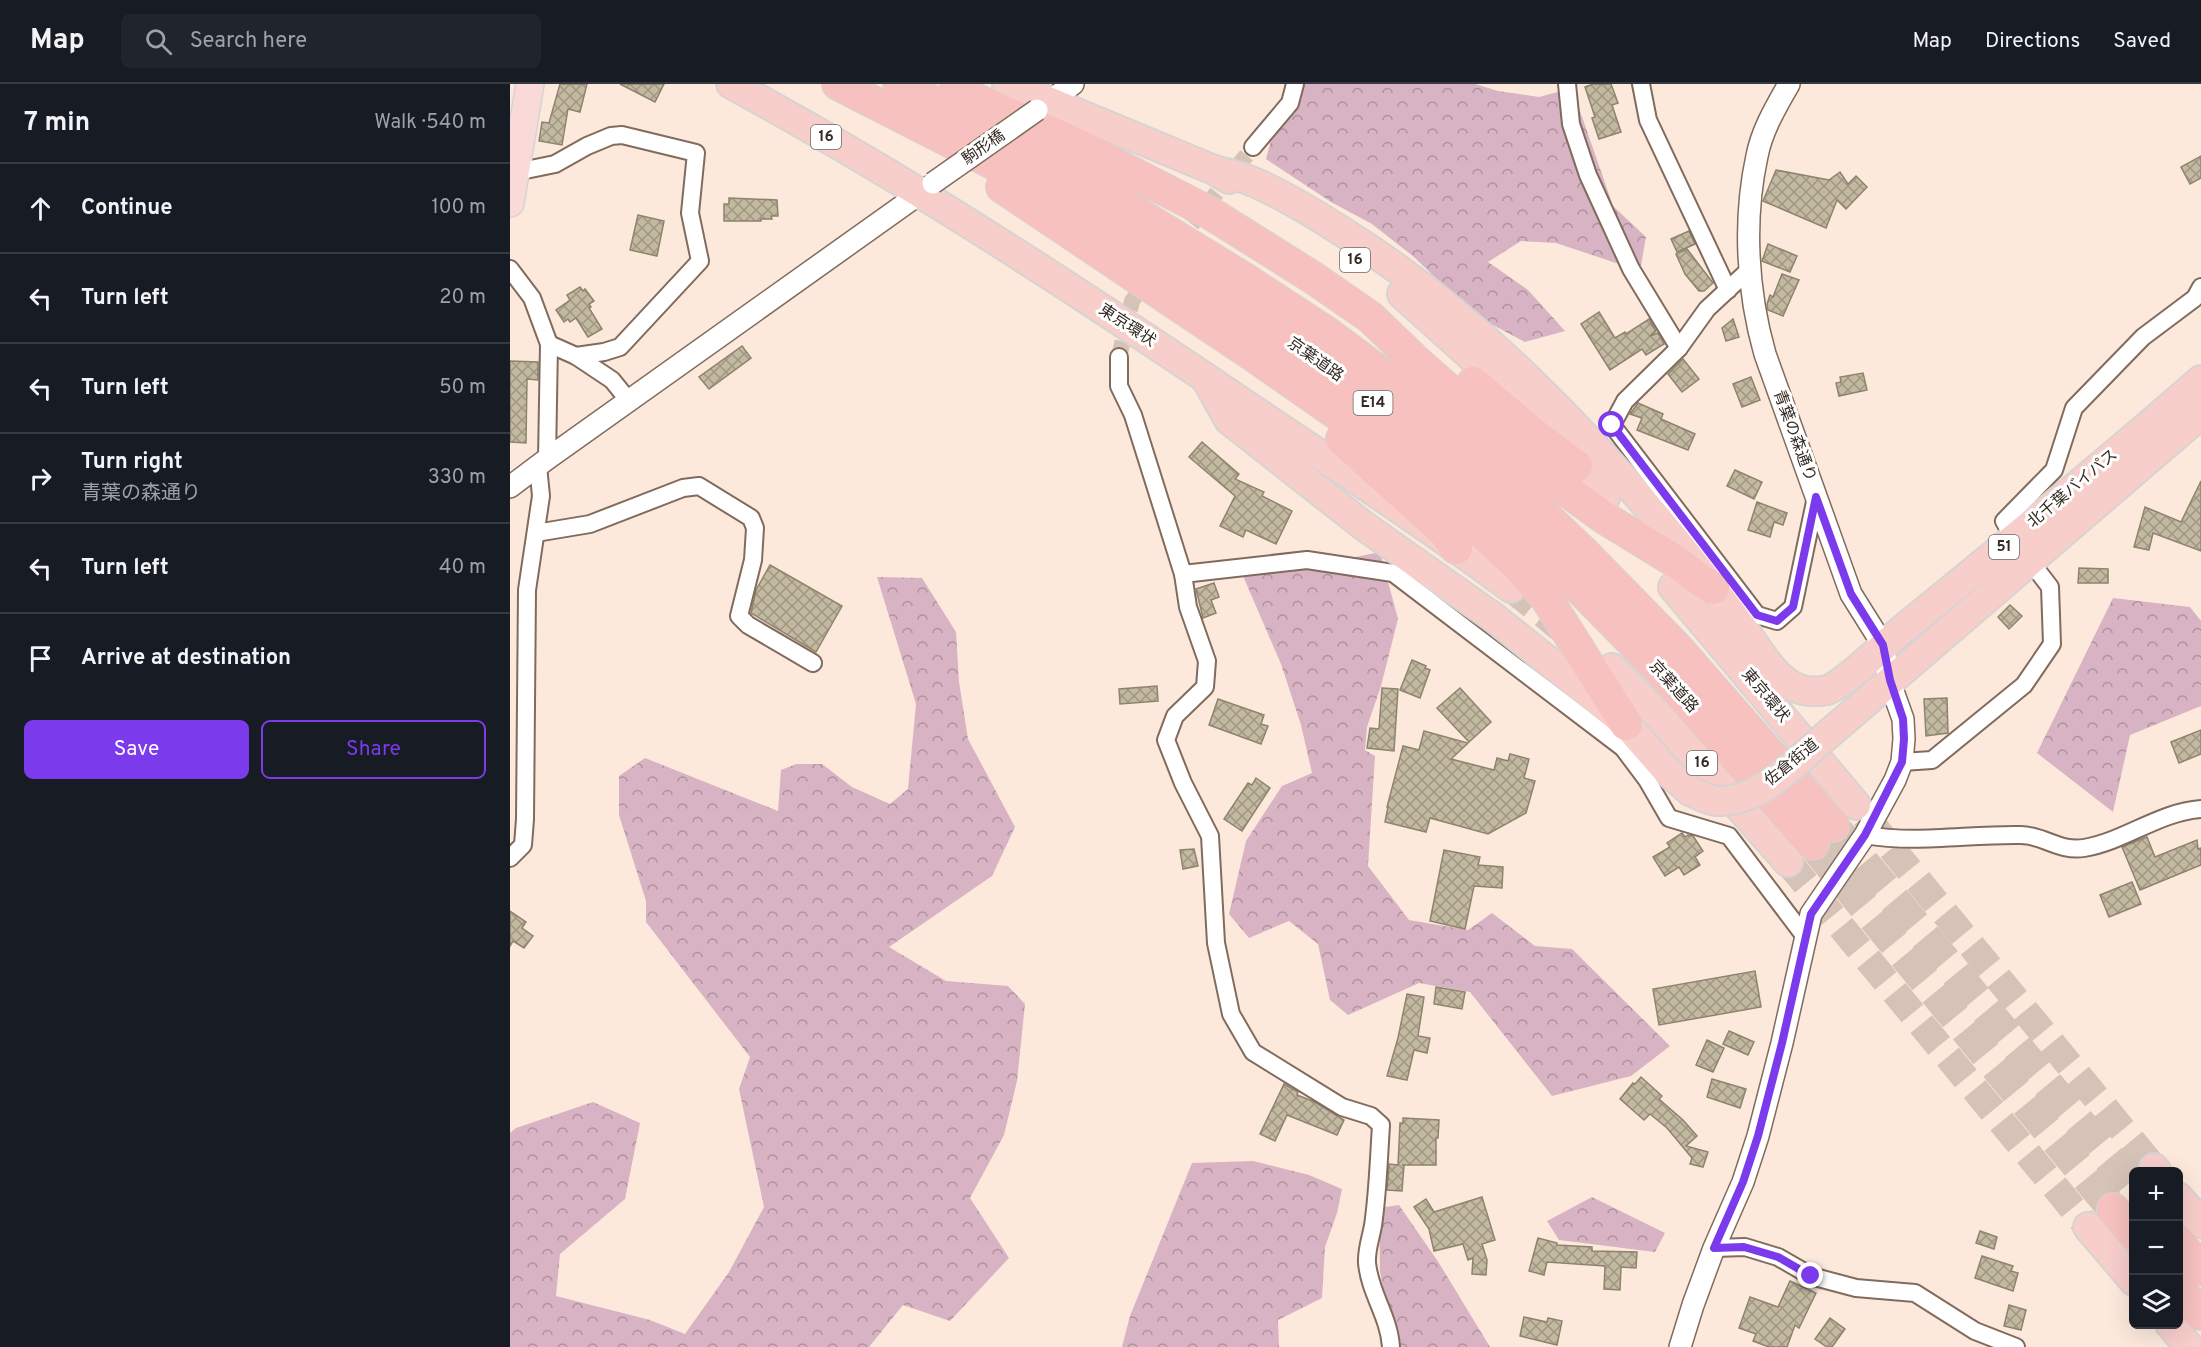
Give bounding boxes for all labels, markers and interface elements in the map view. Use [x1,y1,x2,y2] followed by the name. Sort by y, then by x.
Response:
[121,14,541,68] search box
[30,23,85,59] text: Map
[142,25,175,58] icon: search
[190,28,307,55] text: Search here
[1912,28,1952,55] text: Map
[1985,28,2080,55] text: Directions
[2113,28,2171,55] text: Saved
[24,107,90,140] text: 7 min
[374,110,486,136] text: Walk · 540 m
[811,125,841,149] road number: 16
[959,126,1009,170] street label: 駒形橋
[24,192,57,225] icon: ahead
[81,195,172,222] text: Continue
[431,195,486,221] text: 100 m
[1340,248,1370,272] road number: 16
[24,282,57,315] icon: left
[81,285,169,312] text: Turn left
[439,285,486,311] text: 20 m
[1095,300,1159,352] street label: 東京環状
[1283,333,1347,387] street label: 京葉道路
[24,372,57,405] icon: left
[81,375,169,402] text: Turn left
[439,375,486,401] text: 50 m
[1768,387,1820,485] street label: 青葉の森通り
[1354,391,1392,415] road number: E14
[1598,411,1624,437] route start
[2024,445,2122,533] street label: 北千葉バイパス
[81,449,183,476] text: Turn right
[24,462,57,495] icon: right
[428,465,486,491] text: 330 m
[81,481,201,507] text: 青葉の森通り
[1989,535,2019,559] road number: 51
[24,552,57,585] icon: left
[81,555,169,582] text: Turn left
[439,555,486,581] text: 40 m
[24,642,57,675] icon: arrive
[81,645,291,672] text: Arrive at destination
[1644,657,1702,717] street label: 京葉道路
[1737,665,1793,727] street label: 東京環状
[24,720,249,779] button: Save
[261,720,486,779] button: Share
[1761,735,1823,791] street label: 佐倉街道
[1687,751,1717,775] road number: 16
[2129,1167,2183,1329] map controls
[2129,1167,2183,1221] button: +
[2129,1221,2183,1275] button: −
[1797,1262,1823,1288] route end
[2129,1275,2183,1329] button: layers

